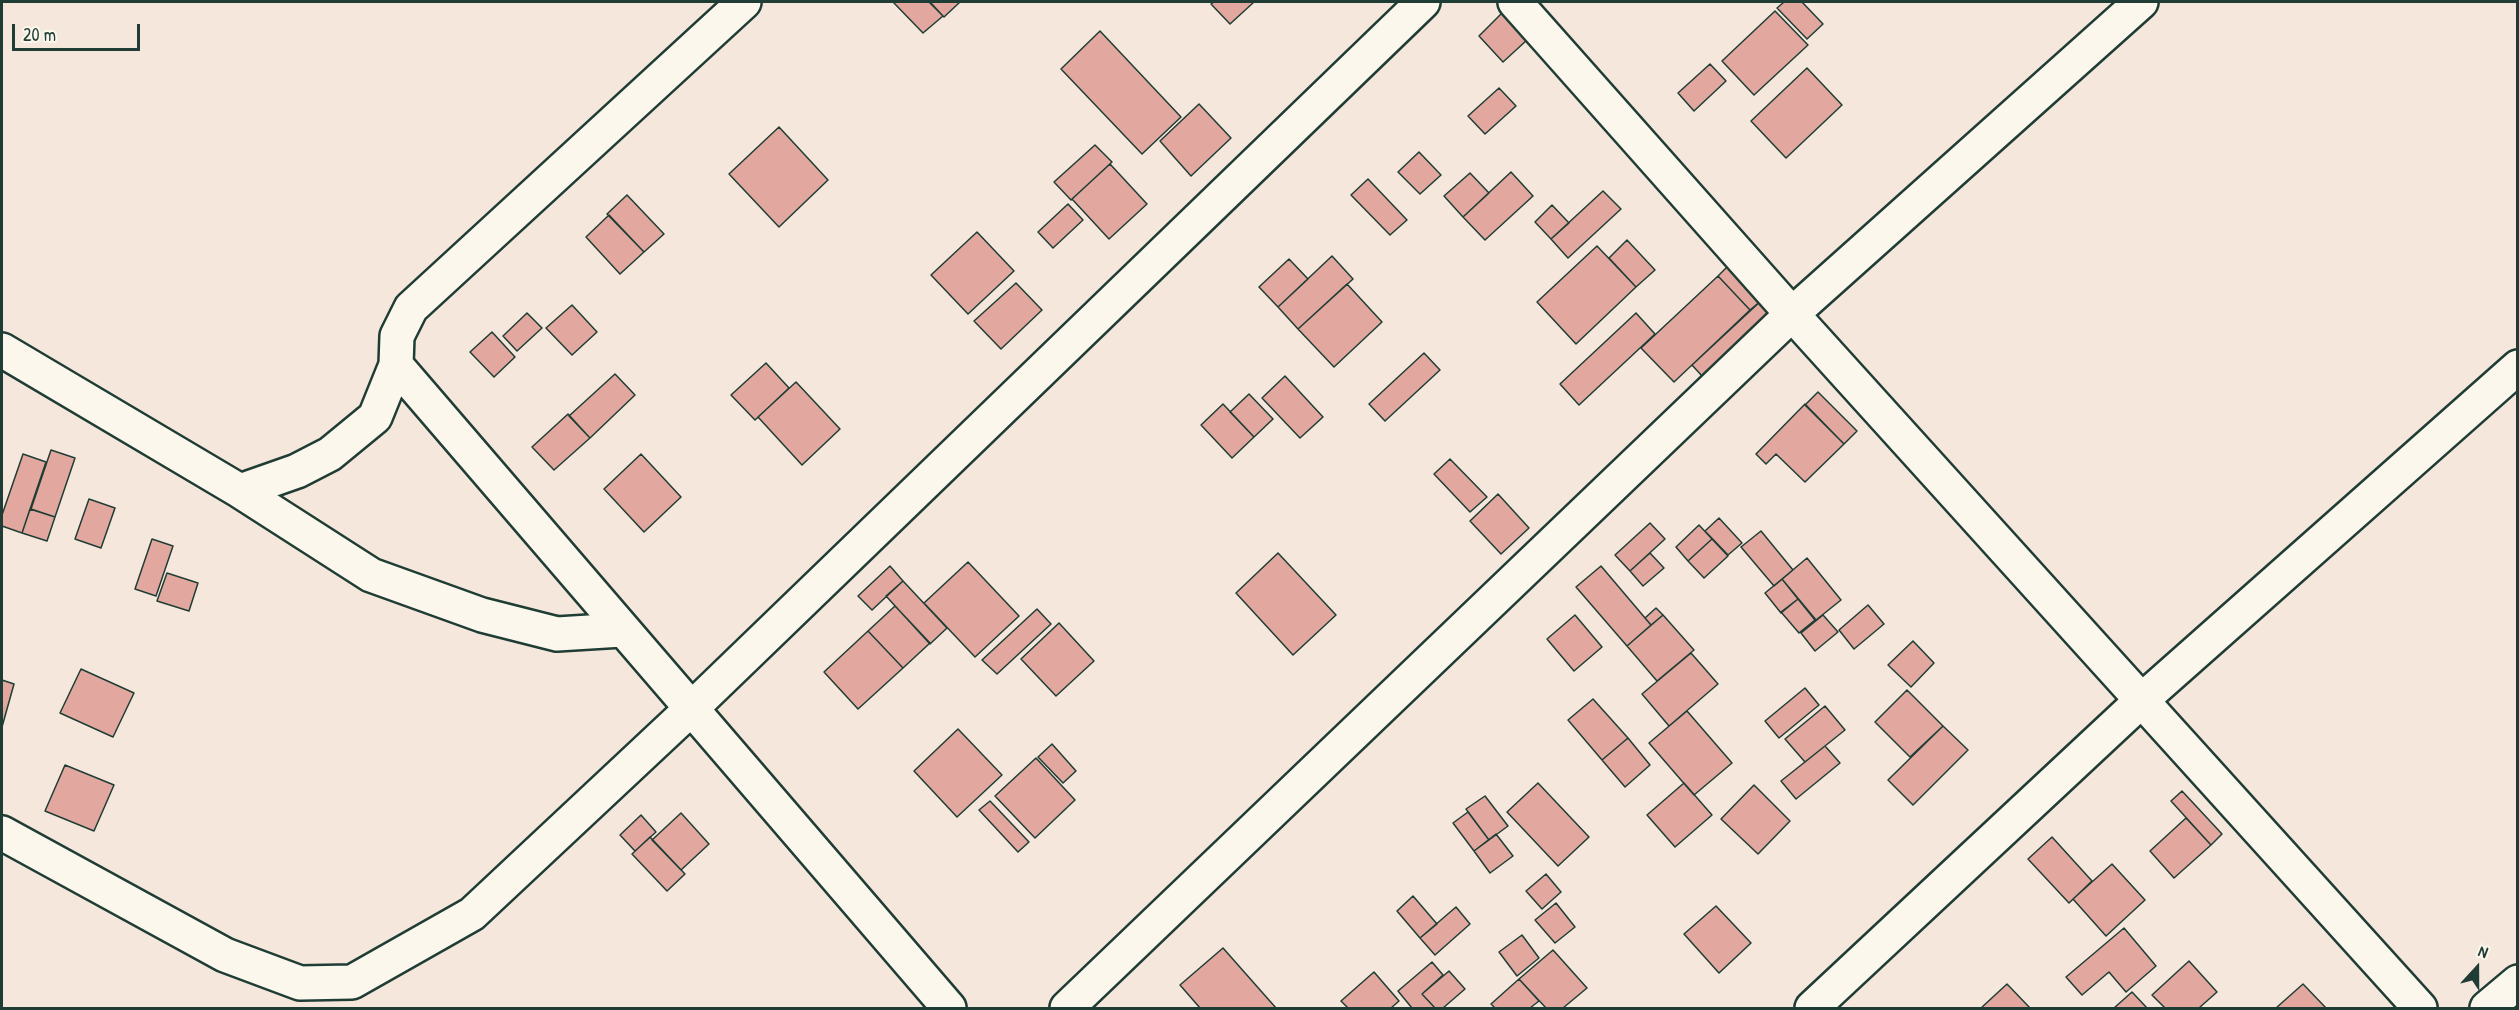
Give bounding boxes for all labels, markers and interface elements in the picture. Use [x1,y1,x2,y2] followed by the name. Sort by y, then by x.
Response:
[15,12,142,50] scale bar
[23,22,56,47] text: 20 m
[2447,938,2507,998] north arrow
[2476,939,2491,963] text: N

